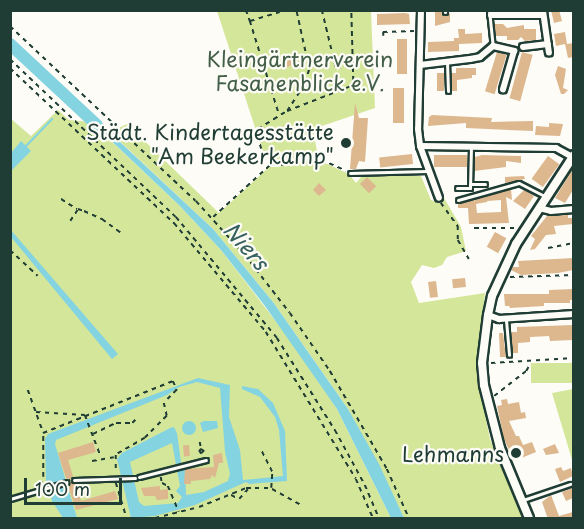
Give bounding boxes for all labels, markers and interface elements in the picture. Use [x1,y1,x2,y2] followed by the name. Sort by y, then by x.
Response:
[207,45,393,95] park label: Kleingärtnerverein Fasanenblick e.V.
[86,118,334,168] place label: Städt. Kindertagesstätte "Am Beekerkamp"
[339,136,353,150] marker: Städt. Kindertagesstätte "Am Beekerkamp"
[219,216,275,274] water label: Niers
[402,440,504,466] place label: Lehmanns
[509,446,523,460] marker: Lehmanns
[27,466,124,504] scale bar
[35,475,90,502] text: 100 m

